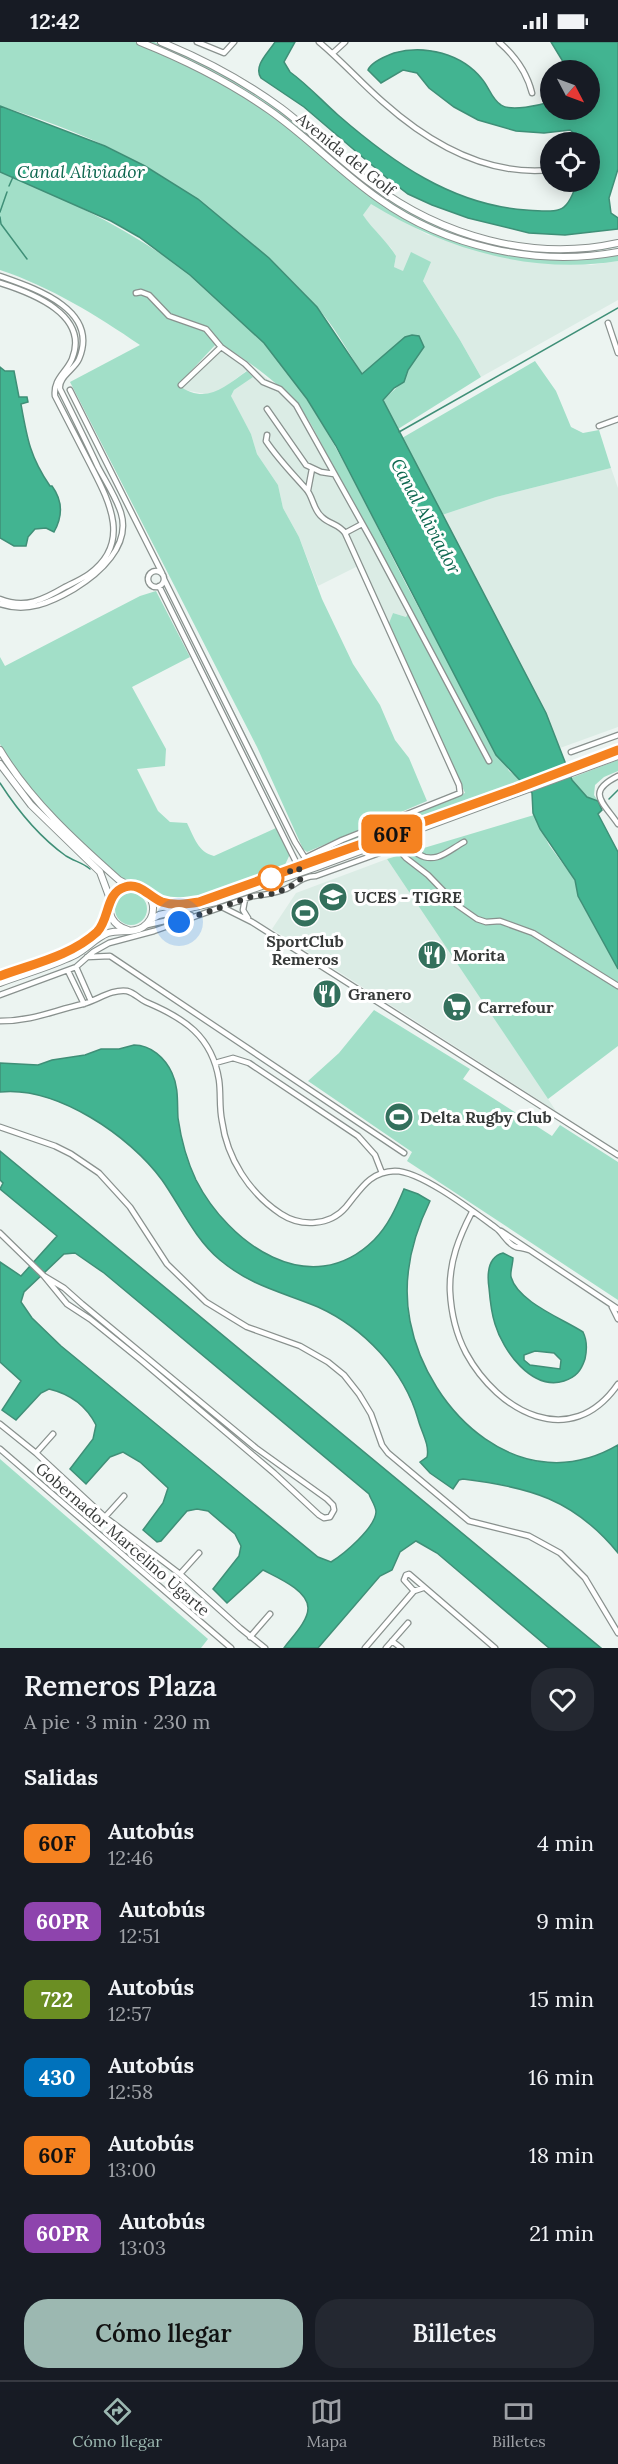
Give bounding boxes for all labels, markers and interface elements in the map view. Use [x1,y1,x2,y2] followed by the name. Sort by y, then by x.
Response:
[30,7,80,35] text: 12:42
[540,60,600,120] north arrow
[540,60,600,192] map controls
[292,108,400,201] street label: Avenida del Golf
[540,132,600,192] button: locate
[17,160,146,183] water label: Canal Aliviador
[386,454,467,579] water label: Canal Aliviador
[358,814,426,854] line badge: 60F
[373,821,411,848] text: 60F
[258,865,284,891] unlabelled marker
[317,881,349,913] school or university icon: UCES - TIGRE
[354,887,462,907] place label: UCES - TIGRE
[289,897,321,929] sports icon: SportClub Remeros
[164,907,194,937] your location
[266,931,344,969] place label: SportClub Remeros
[416,939,448,971] restaurant icon: Morita
[453,945,506,965] place label: Morita
[311,978,343,1010] restaurant icon: Granero
[348,984,411,1004] place label: Granero
[441,991,473,1023] supermarket icon: Carrefour
[478,997,554,1017] place label: Carrefour
[383,1101,415,1133] sports icon: Delta Rugby Club
[420,1107,552,1127] place label: Delta Rugby Club
[32,1458,214,1620] street label: Gobernador Marcelino Ugarte
[24,1668,217,1704] text: Remeros Plaza
[531,1668,594,1731] button: heart
[24,1709,210,1734] text: A pie · 3 min · 230 m
[24,1763,98,1791] text: Salidas
[108,1817,194,1845] text: Autobús
[537,1829,594,1857] text: 4 min
[38,1830,76,1857] text: 60F
[108,1845,153,1870] text: 12:46
[119,1895,205,1923] text: Autobús
[536,1907,594,1935] text: 9 min
[36,1908,89,1935] text: 60PR
[119,1923,160,1948] text: 12:51
[108,1973,194,2001] text: Autobús
[529,1985,594,2013] text: 15 min
[41,1986,73,2013] text: 722
[108,2001,151,2026] text: 12:57
[108,2051,194,2079] text: Autobús
[528,2063,594,2091] text: 16 min
[39,2064,75,2091] text: 430
[108,2079,153,2104] text: 12:58
[108,2129,194,2157] text: Autobús
[529,2141,594,2169] text: 18 min
[38,2142,76,2169] text: 60F
[108,2157,156,2182] text: 13:00
[119,2207,205,2235] text: Autobús
[529,2219,594,2247] text: 21 min
[36,2220,89,2247] text: 60PR
[119,2235,166,2260] text: 13:03
[24,2299,303,2368] button: Cómo llegar
[315,2299,594,2368] button: Billetes
[72,2395,162,2451] tab: Cómo llegar
[307,2395,347,2451] tab: Mapa
[492,2395,546,2451] tab: Billetes

